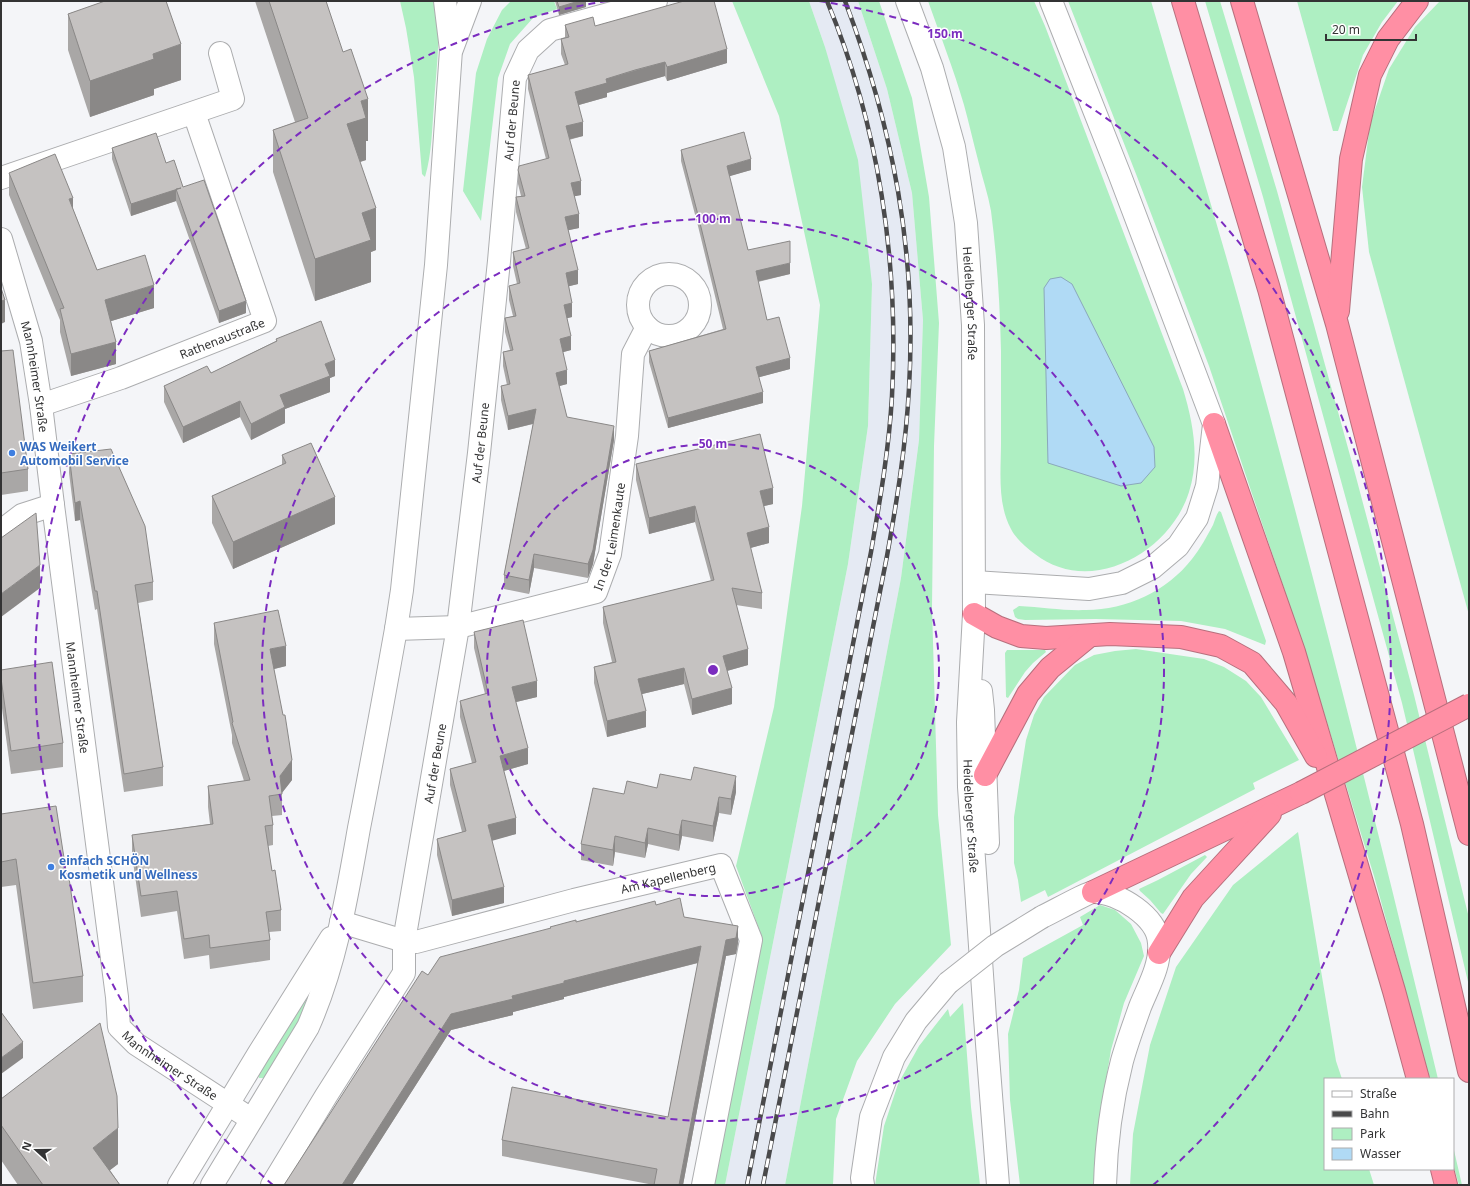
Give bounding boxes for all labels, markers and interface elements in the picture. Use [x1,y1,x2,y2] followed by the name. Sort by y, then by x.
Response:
[1326,16,1416,42] scale bar
[1332,21,1360,38] text: 20 m
[927,25,963,42] text: 150 m
[499,79,523,161] street label: Auf der Beune
[695,210,731,227] text: 100 m
[959,246,982,361] street label: Heidelberger Straße
[177,313,267,363] street label: Rathenaustraße
[17,319,53,433] street label: Mannheimer Straße
[467,401,493,484] street label: Auf der Beune
[699,435,727,452] text: 50 m
[20,438,129,469] place label: WAS Weikert Automobil Service
[7,448,17,458] marker: WAS Weikert Automobil Service
[589,481,629,593] street label: In der Leimenkaute
[62,641,94,755] street label: Mannheimer Straße
[706,663,720,677] centre of rings
[419,722,450,805] street label: Auf der Beune
[960,759,983,874] street label: Heidelberger Straße
[59,852,198,883] place label: einfach SCHÖN Kosmetik und Wellness
[619,858,717,897] street label: Am Kapellenberg
[46,862,56,872] marker: einfach SCHÖN Kosmetik und Wellness
[118,1026,221,1104] street label: Mannheimer Straße
[1324,1078,1454,1170] legend
[1360,1085,1397,1102] text: Straße
[1360,1105,1389,1122] text: Bahn
[1360,1125,1386,1142] text: Park
[16,1130,56,1170] north arrow
[18,1139,35,1153] text: N
[1360,1145,1401,1162] text: Wasser

